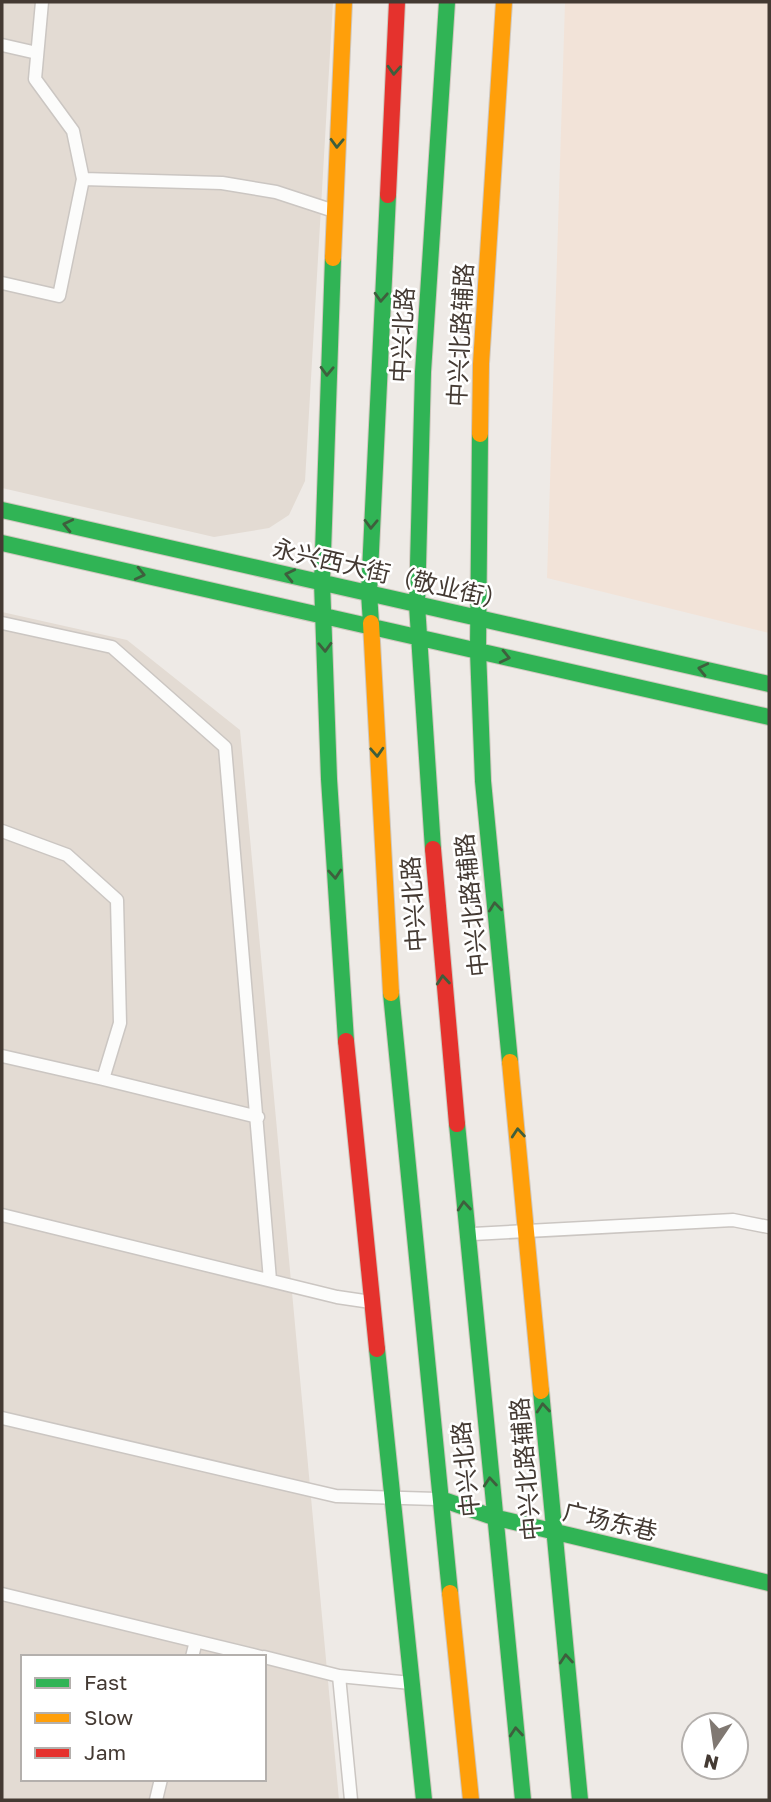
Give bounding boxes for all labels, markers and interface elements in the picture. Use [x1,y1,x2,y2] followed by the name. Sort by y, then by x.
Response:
[386,65,401,76] one-way arrow
[330,138,345,149] one-way arrow
[441,262,478,408] street label: 中兴北路辅路
[385,286,418,384] street label: 中兴北路
[374,292,389,303] one-way arrow
[320,365,335,376] one-way arrow
[62,518,74,533] one-way arrow
[364,519,379,530] one-way arrow
[270,532,511,615] street label: 永兴西大街（敬业街）
[134,566,146,580] one-way arrow
[284,569,296,583] one-way arrow
[318,642,333,653] one-way arrow
[499,649,511,663] one-way arrow
[697,662,709,677] one-way arrow
[370,746,385,757] one-way arrow
[449,832,492,978] street label: 中兴北路辅路
[395,855,430,953] street label: 中兴北路
[328,869,343,880] one-way arrow
[488,901,503,912] one-way arrow
[436,974,451,985] one-way arrow
[511,1127,526,1138] one-way arrow
[457,1201,472,1212] one-way arrow
[504,1396,545,1542] street label: 中兴北路辅路
[536,1402,551,1413] one-way arrow
[445,1420,484,1518] street label: 中兴北路
[483,1476,498,1487] one-way arrow
[560,1496,660,1545] street label: 广场东巷
[559,1653,574,1664] one-way arrow
[21,1655,266,1781] legend
[84,1669,127,1695] text: Fast
[84,1704,133,1730] text: Slow
[680,1711,750,1781] north arrow
[509,1727,524,1738] one-way arrow
[84,1739,126,1765] text: Jam
[701,1750,721,1776] text: N

